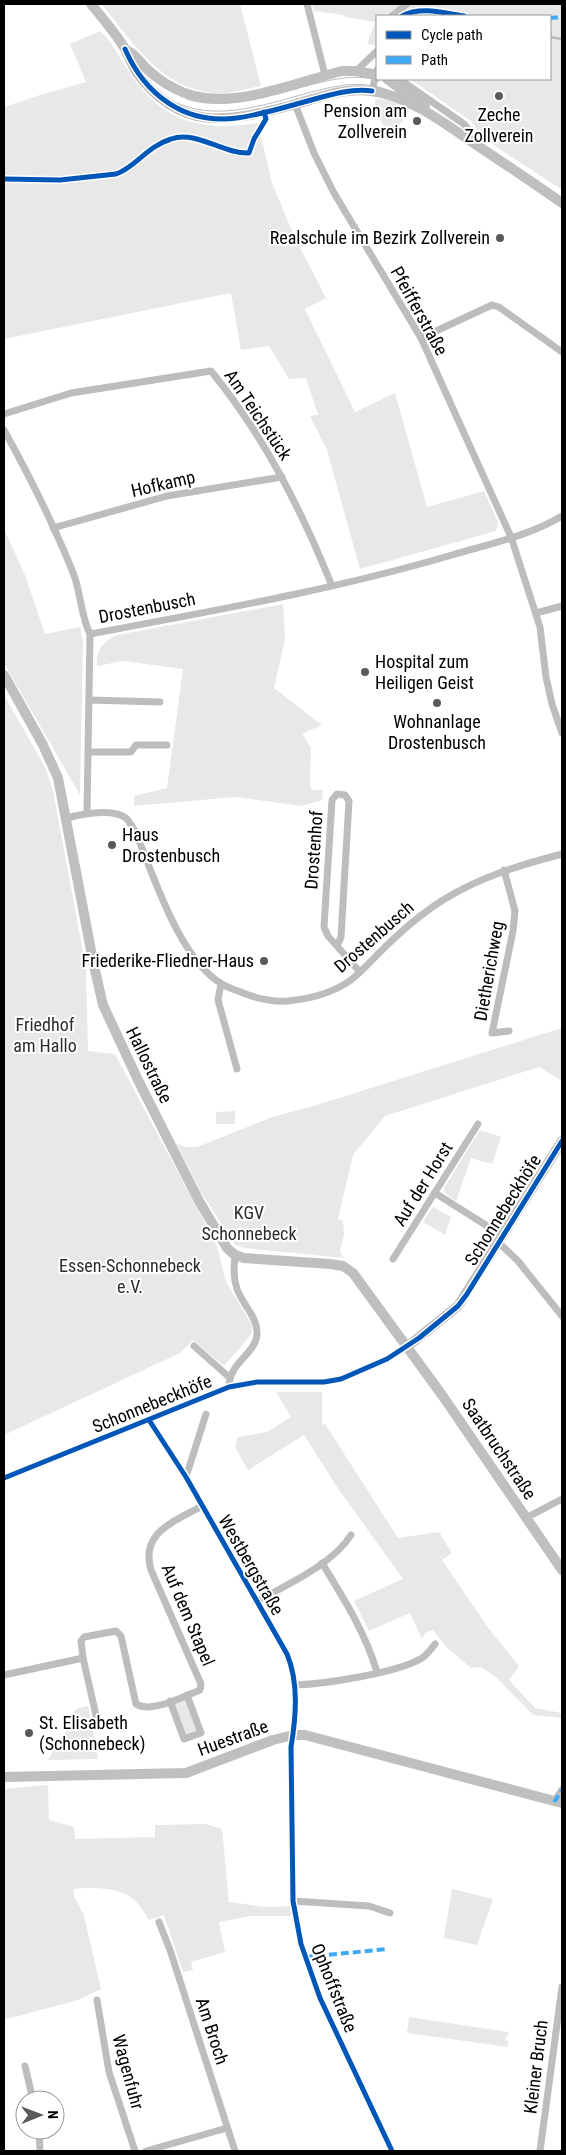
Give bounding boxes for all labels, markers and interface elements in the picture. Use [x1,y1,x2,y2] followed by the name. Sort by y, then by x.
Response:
[376,15,551,80] legend
[421,26,483,44] text: Cycle path
[421,51,448,69] text: Path
[493,90,505,102] marker: Zeche Zollverein
[324,100,407,142] place label: Pension am Zollverein
[464,104,534,146] place label: Zeche Zollverein
[411,115,423,127] marker: Pension am Zollverein
[270,227,490,248] place label: Realschule im Bezirk Zollverein
[494,232,506,244] marker: Realschule im Bezirk Zollverein
[386,263,452,359] street label: Pfeifferstraße
[221,366,296,464] street label: Am Teichstück
[129,466,197,501] street label: Hofkamp
[97,588,197,627] street label: Drostenbusch
[375,651,474,693] place label: Hospital zum Heiligen Geist
[359,666,371,678] marker: Hospital zum Heiligen Geist
[431,697,443,709] marker: Wohnanlage Drostenbusch
[388,711,486,753] place label: Wohnanlage Drostenbusch
[300,810,327,890] street label: Drostenhof
[122,824,220,866] place label: Haus Drostenbusch
[106,839,118,851] marker: Haus Drostenbusch
[330,897,418,977] street label: Drostenbusch
[469,919,508,1022] street label: Dietherichweg
[82,950,254,971] place label: Friederike-Fliedner-Haus
[258,955,270,967] marker: Friederike-Fliedner-Haus
[13,1014,77,1056] park label: Friedhof am Hallo
[122,1023,177,1106] street label: Hallostraße
[388,1138,457,1230] street label: Auf der Horst
[460,1150,545,1269] street label: Schonnebeckhöfe
[202,1202,297,1244] park label: KGV Schonnebeck
[59,1255,201,1297] park label: Essen-Schonnebeck e.V.
[89,1370,214,1437] street label: Schonnebeckhöfe
[458,1394,541,1503] street label: Saatbruchstraße
[214,1511,289,1619] street label: Westbergstraße
[158,1561,219,1669] street label: Auf dem Stapel
[39,1712,145,1755] place label: St. Elisabeth (Schonnebeck)
[195,1715,271,1760] street label: Huestraße
[23,1727,35,1739] marker: St. Elisabeth (Schonnebeck)
[307,1940,362,2035] street label: Ophoffstraße
[192,1995,233,2067] street label: Am Broch
[519,2019,552,2115] street label: Kleiner Bruch
[108,2032,149,2112] street label: Wagenfuhr
[15,2090,65,2140] north arrow
[45,2110,61,2119] text: N

